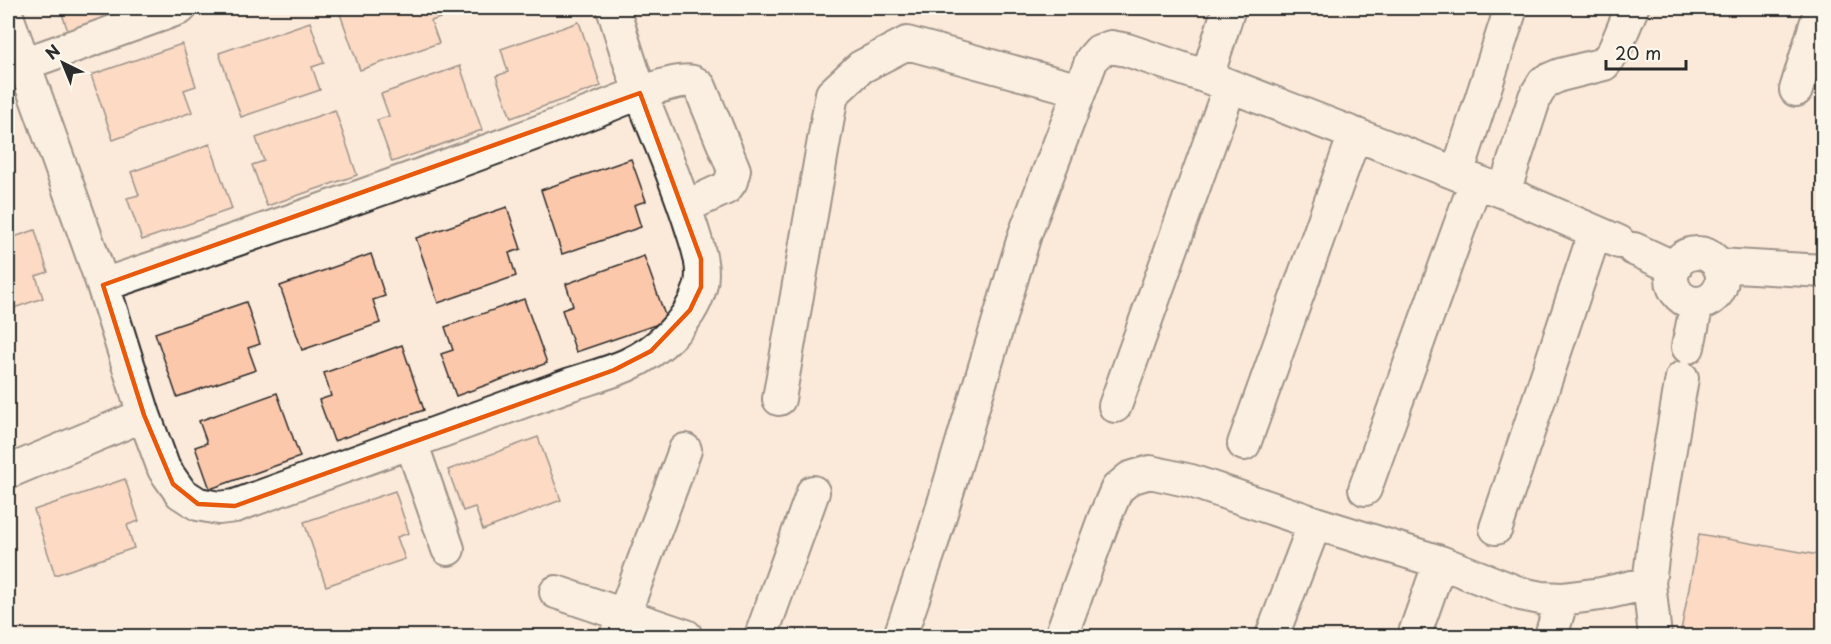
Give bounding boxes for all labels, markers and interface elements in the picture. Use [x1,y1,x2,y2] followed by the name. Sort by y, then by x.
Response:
[33,33,93,93] north arrow
[1606,33,1686,71] scale bar
[39,38,65,64] text: N
[1615,39,1661,66] text: 20 m

